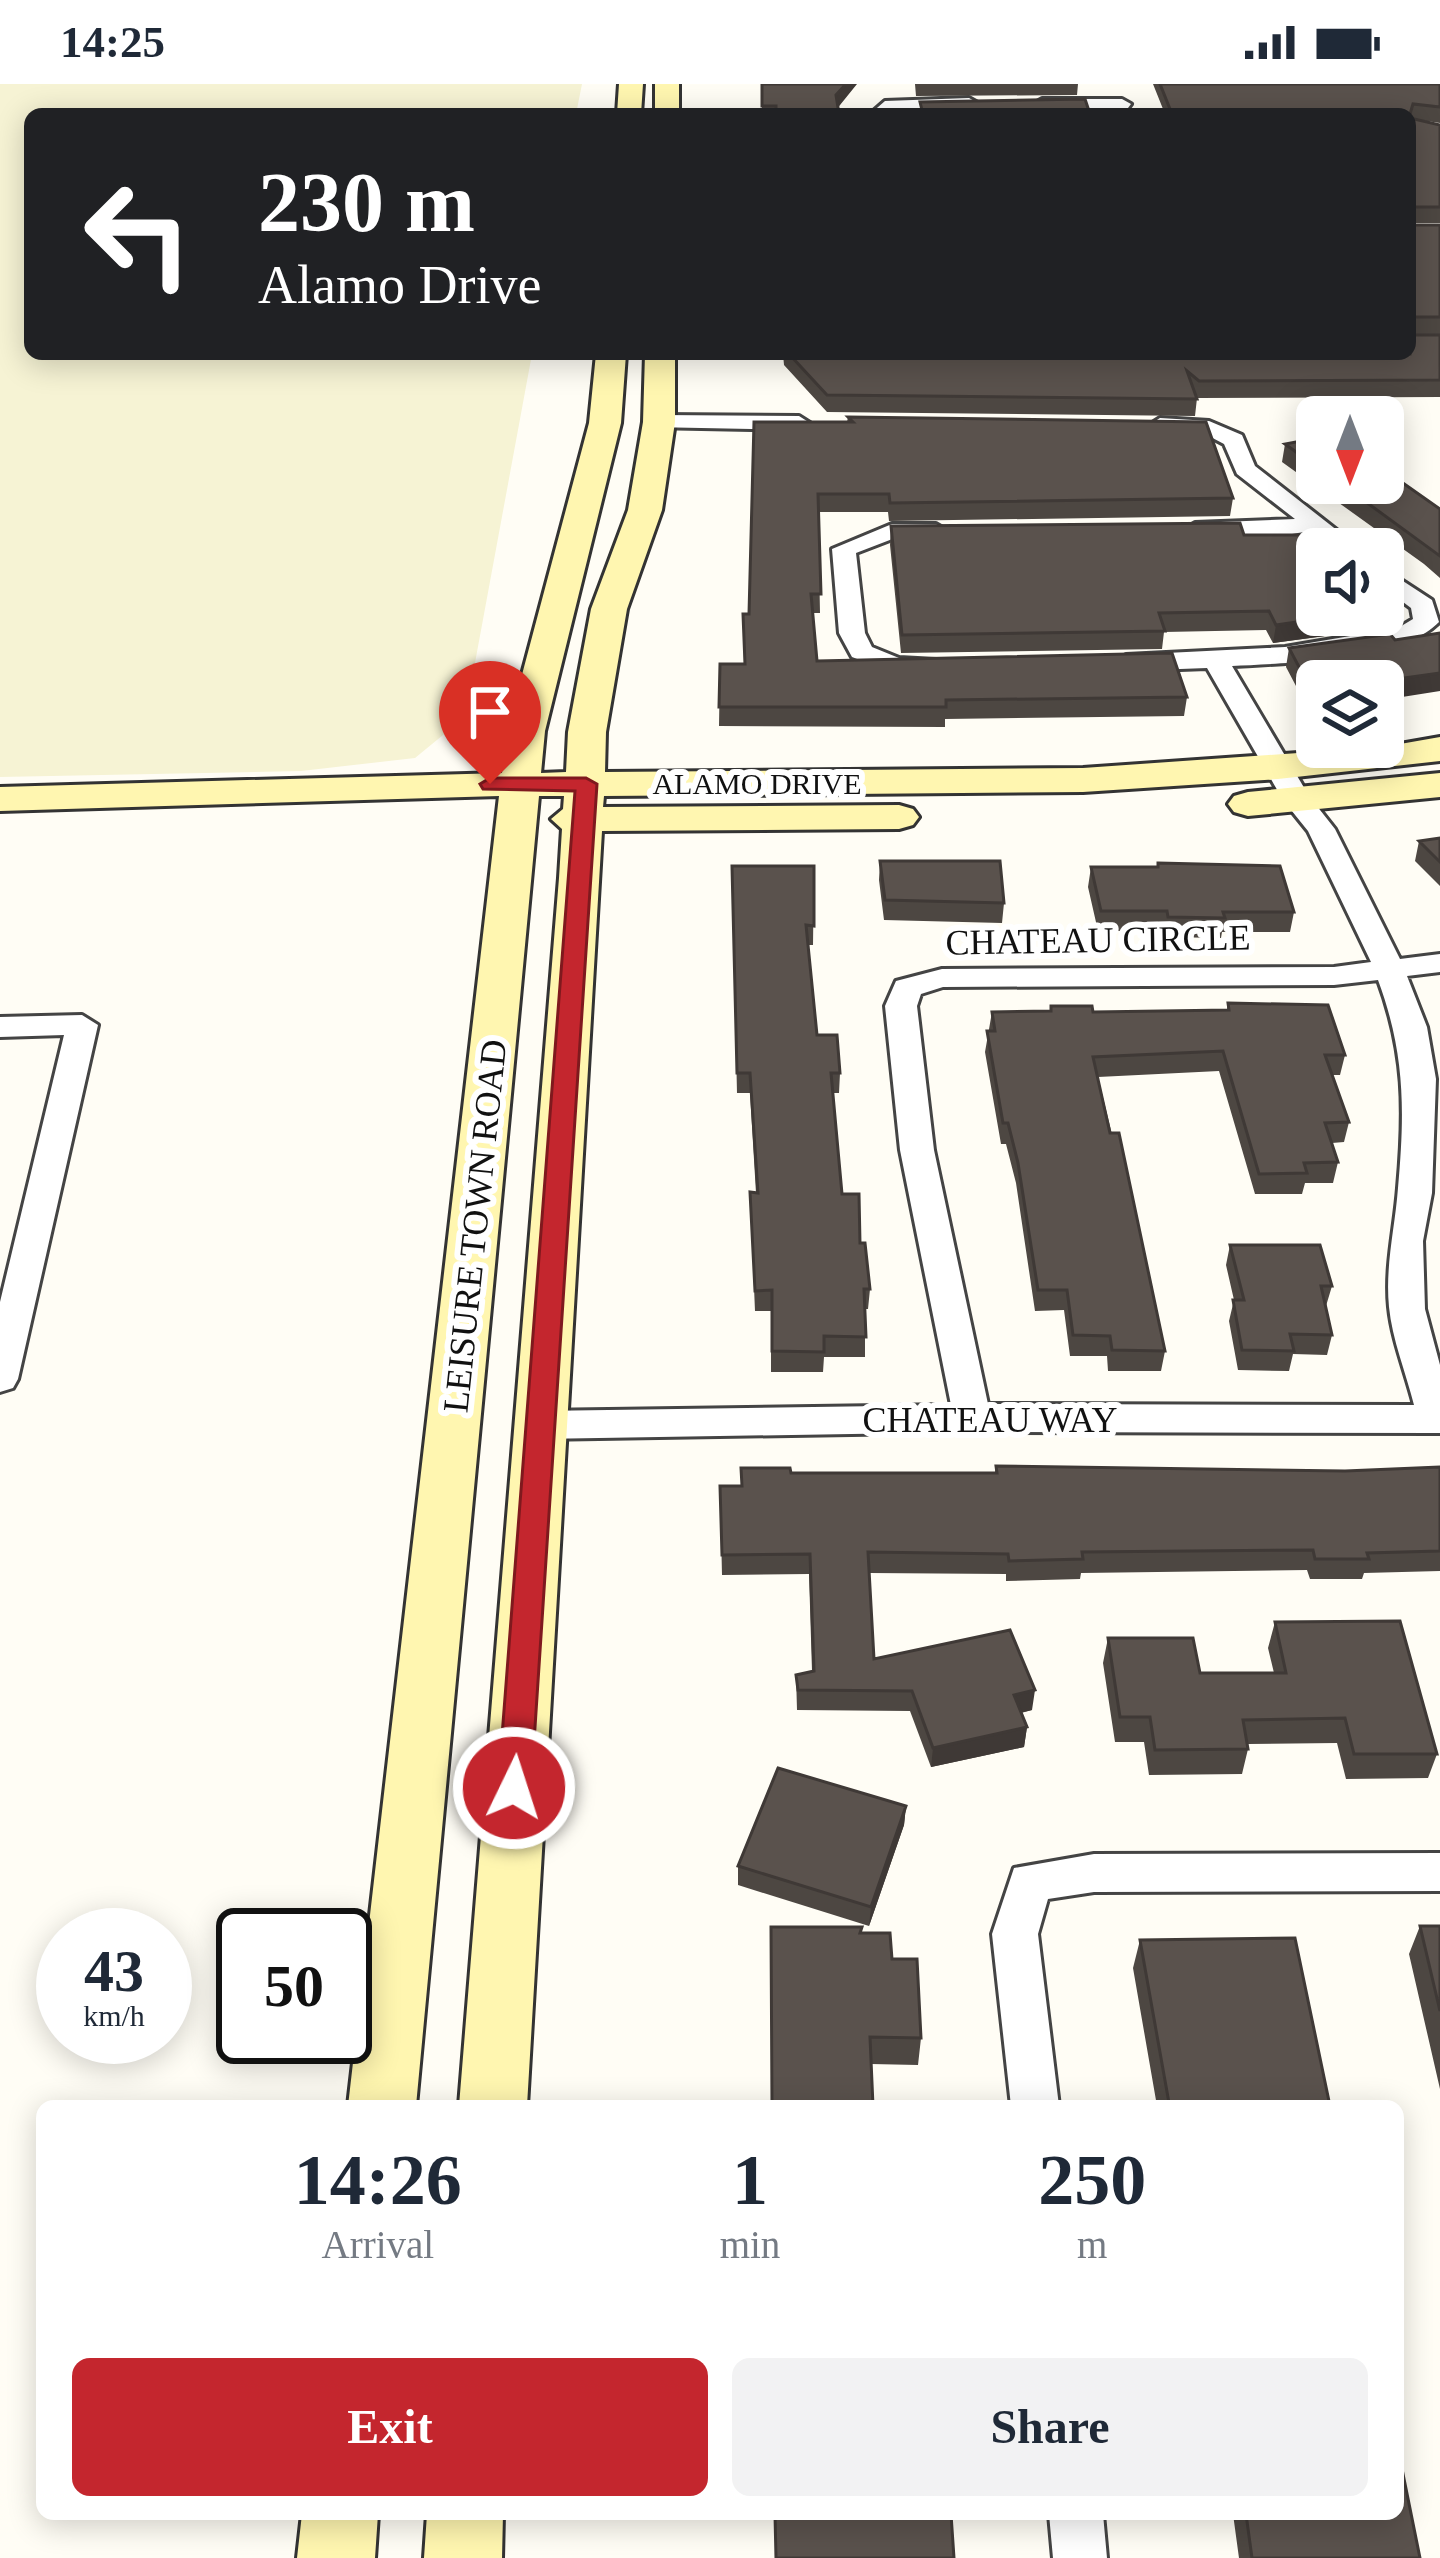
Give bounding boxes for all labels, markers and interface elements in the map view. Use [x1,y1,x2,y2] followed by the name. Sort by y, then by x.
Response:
[60,17,165,67] text: 14:25
[60,156,216,312] icon: left
[258,156,475,249] text: 230 m
[258,255,541,315] text: Alamo Drive
[1296,396,1404,504] north arrow
[1296,396,1404,768] map controls
[1296,528,1404,636] button: sound
[1296,660,1404,768] button: layers
[439,661,541,784] pin
[457,679,523,745] icon: arrive
[652,767,862,800] street label: ALAMO DRIVE
[945,917,1251,963] street label: CHATEAU CIRCLE
[436,1038,514,1414] street label: LEISURE TOWN ROAD
[862,1400,1118,1440] street label: CHATEAU WAY
[451,1725,577,1851] position arrow
[216,1908,372,2064] speed limit sign: 50
[84,1938,144,2004] text: 43
[83,1999,145,2032] text: km/h
[294,2140,462,2220] text: 14:26
[732,2140,768,2220] text: 1
[1038,2140,1146,2220] text: 250
[322,2223,434,2266] text: Arrival
[720,2223,780,2266] text: min
[1077,2223,1107,2266] text: m
[72,2358,708,2496] button: Exit
[732,2358,1368,2496] button: Share

